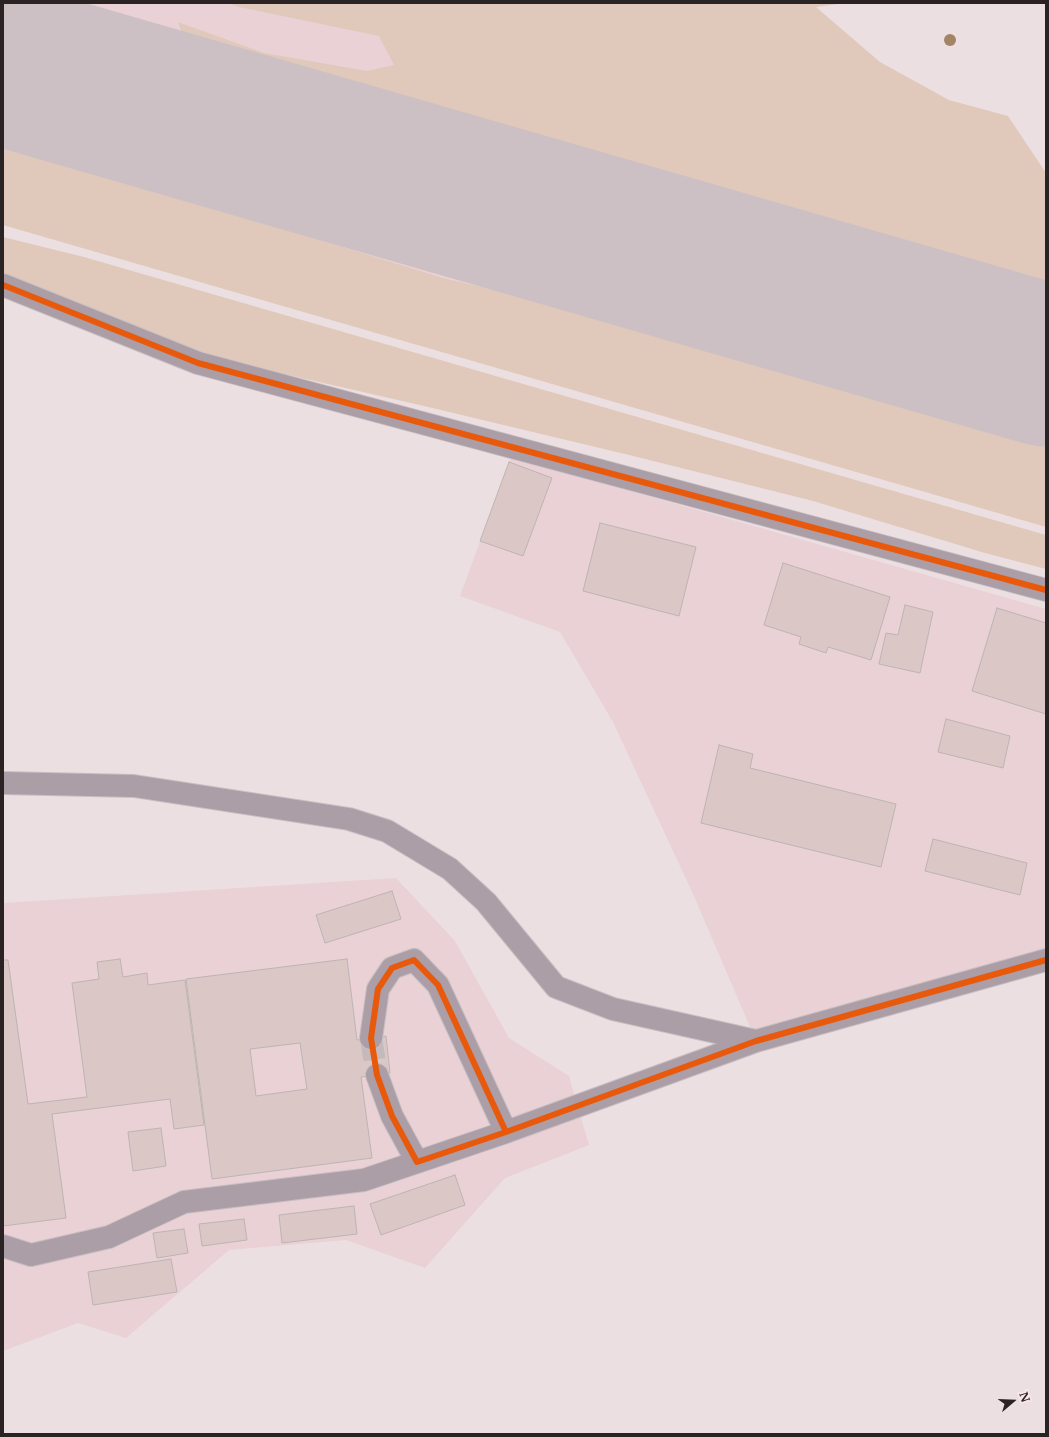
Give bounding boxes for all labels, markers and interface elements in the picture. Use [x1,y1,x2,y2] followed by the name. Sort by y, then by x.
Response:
[993,1381,1033,1421] north arrow
[1016,1390,1033,1404] text: N

